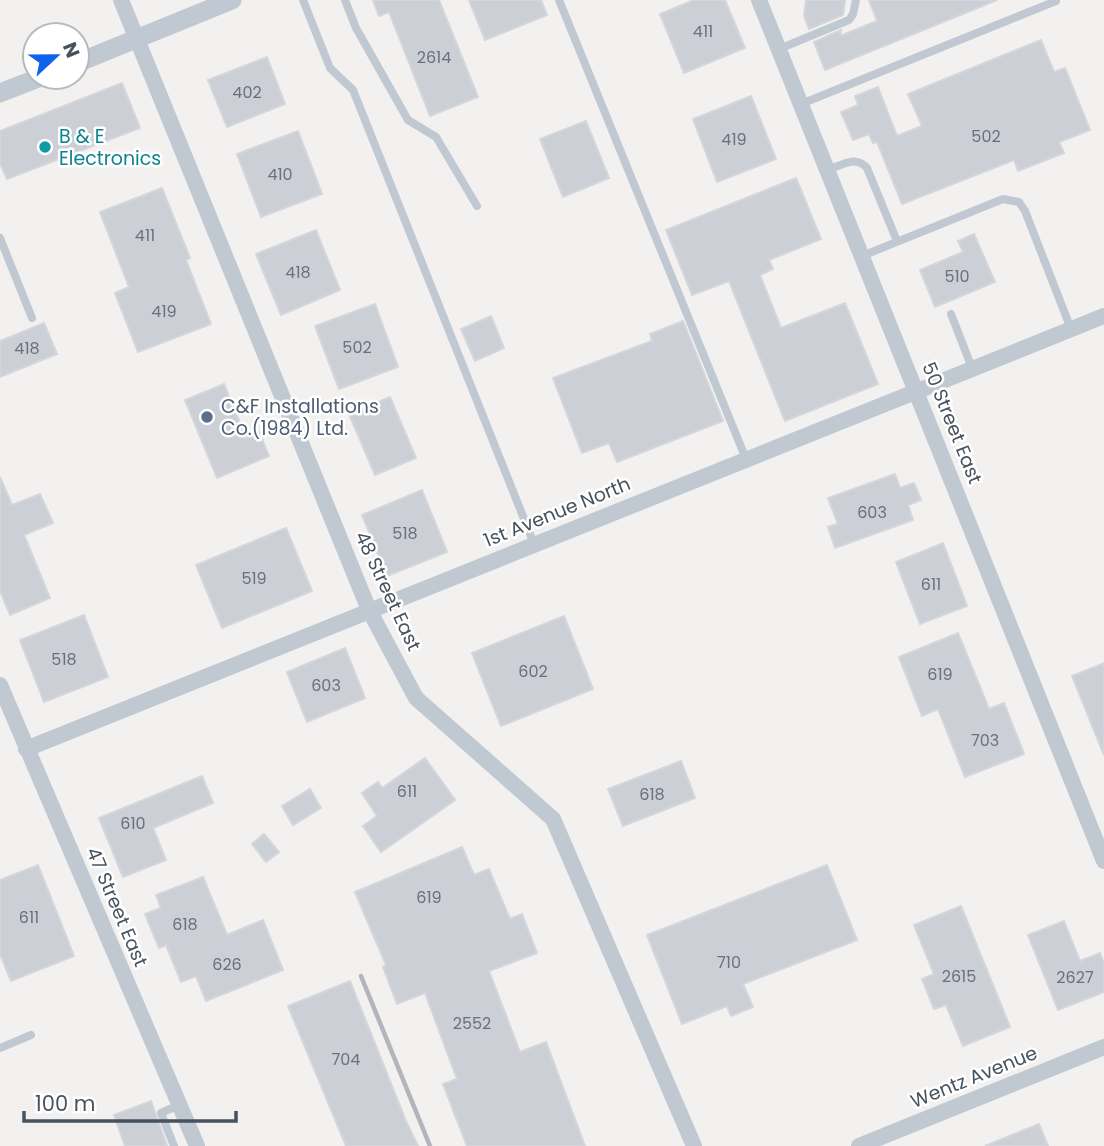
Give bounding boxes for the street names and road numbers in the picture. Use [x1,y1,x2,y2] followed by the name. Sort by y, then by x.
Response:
[915,358,989,488] street label: 50 Street East
[480,470,634,554] street label: 1st Avenue North
[348,527,428,655] street label: 48 Street East
[80,843,154,971] street label: 47 Street East
[907,1039,1041,1115] street label: Wentz Avenue

